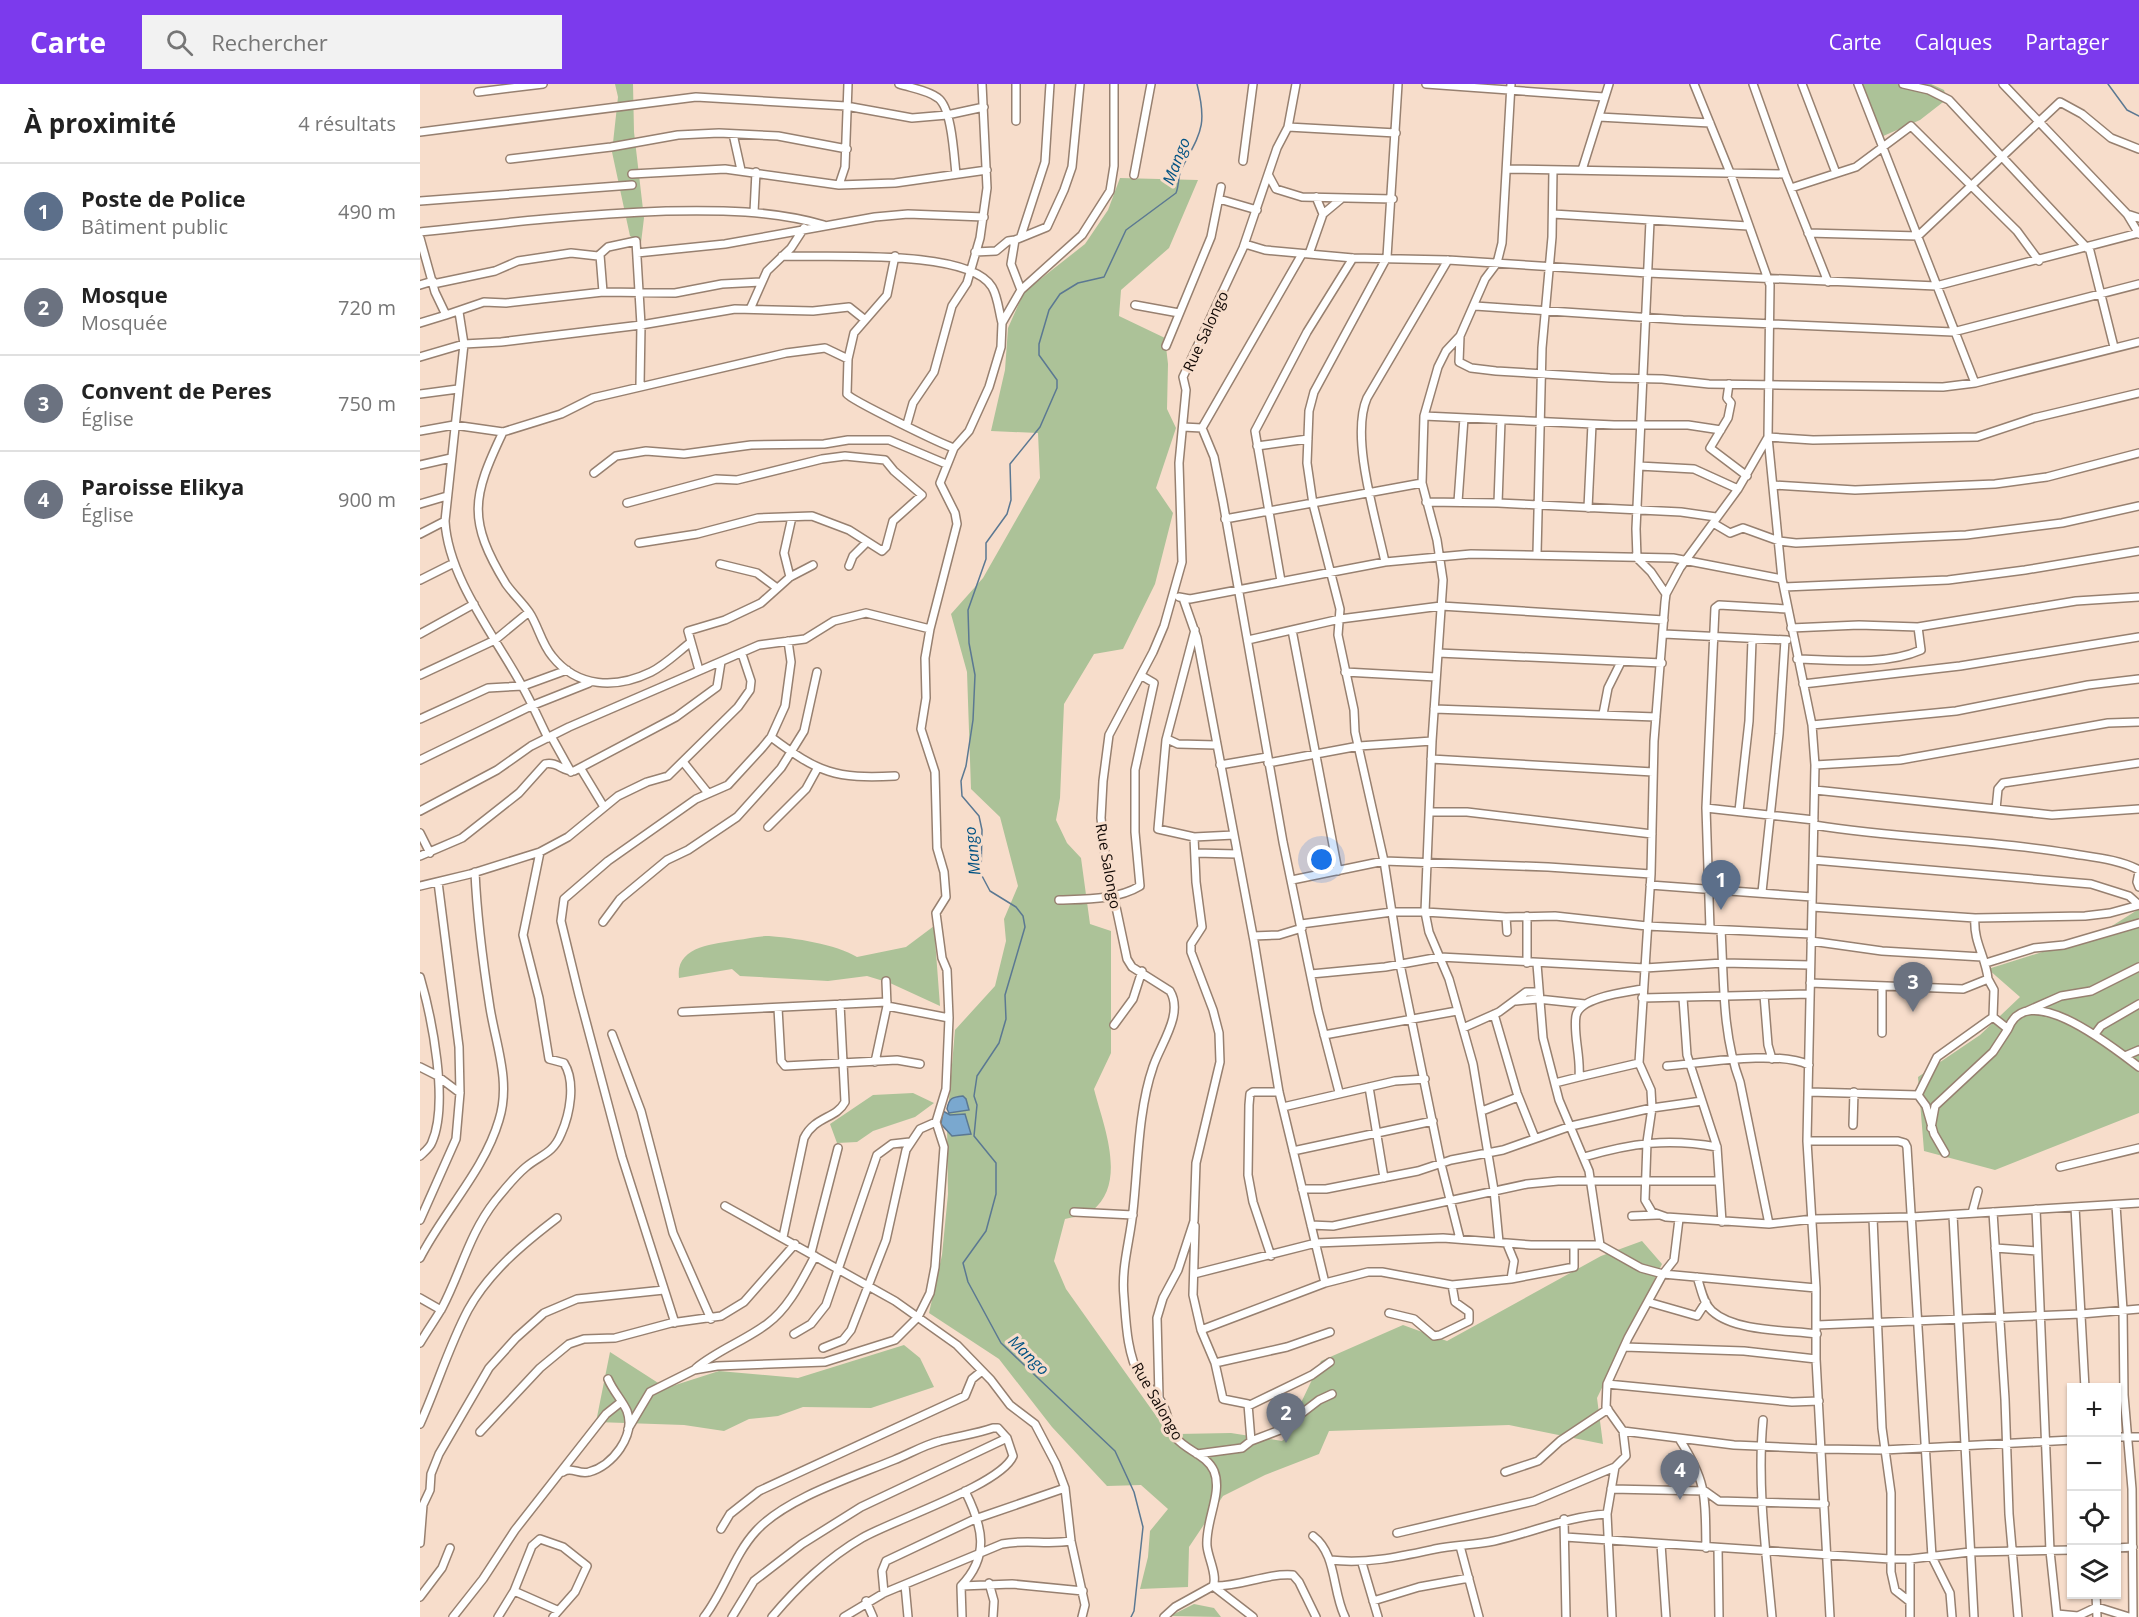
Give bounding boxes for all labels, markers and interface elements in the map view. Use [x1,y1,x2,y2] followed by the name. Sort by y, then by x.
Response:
[142,15,562,69] search box
[30,23,106,61] text: Carte
[163,26,196,59] icon: search
[211,27,328,57] text: Rechercher
[1829,28,1881,56] text: Carte
[1914,28,1992,56] text: Calques
[2025,28,2109,56] text: Partager
[24,105,176,141] text: À proximité
[298,110,396,137] text: 4 résultats
[1157,134,1195,188] water label: Mango
[81,183,245,213] text: Poste de Police
[38,198,49,225] text: 1
[338,198,396,225] text: 490 m
[81,213,228,240] text: Bâtiment public
[81,279,168,309] text: Mosque
[1178,288,1232,374] street label: Rue Salongo
[38,294,49,321] text: 2
[338,294,396,321] text: 720 m
[81,309,168,336] text: Mosquée
[81,375,272,405] text: Convent de Peres
[38,390,49,417] text: 3
[338,390,396,417] text: 750 m
[81,405,134,432] text: Église
[81,471,244,501] text: Paroisse Elikya
[38,486,49,513] text: 4
[338,486,396,513] text: 900 m
[81,501,134,528] text: Église
[1092,822,1126,910] street label: Rue Salongo
[959,825,985,877] water label: Mango
[1307,845,1336,874] your location
[1702,860,1740,910] pin: 1
[1894,962,1932,1012] pin: 3
[1004,1330,1054,1380] water label: Mango
[1128,1359,1188,1443] street label: Rue Salongo
[2067,1383,2121,1599] map controls
[2067,1383,2121,1437] button: +
[1266,1394,1306,1443] pin: 2
[2067,1437,2121,1491] button: −
[1660,1450,1700,1500] pin: 4
[2067,1491,2121,1545] button: locate
[2067,1545,2121,1599] button: layers

